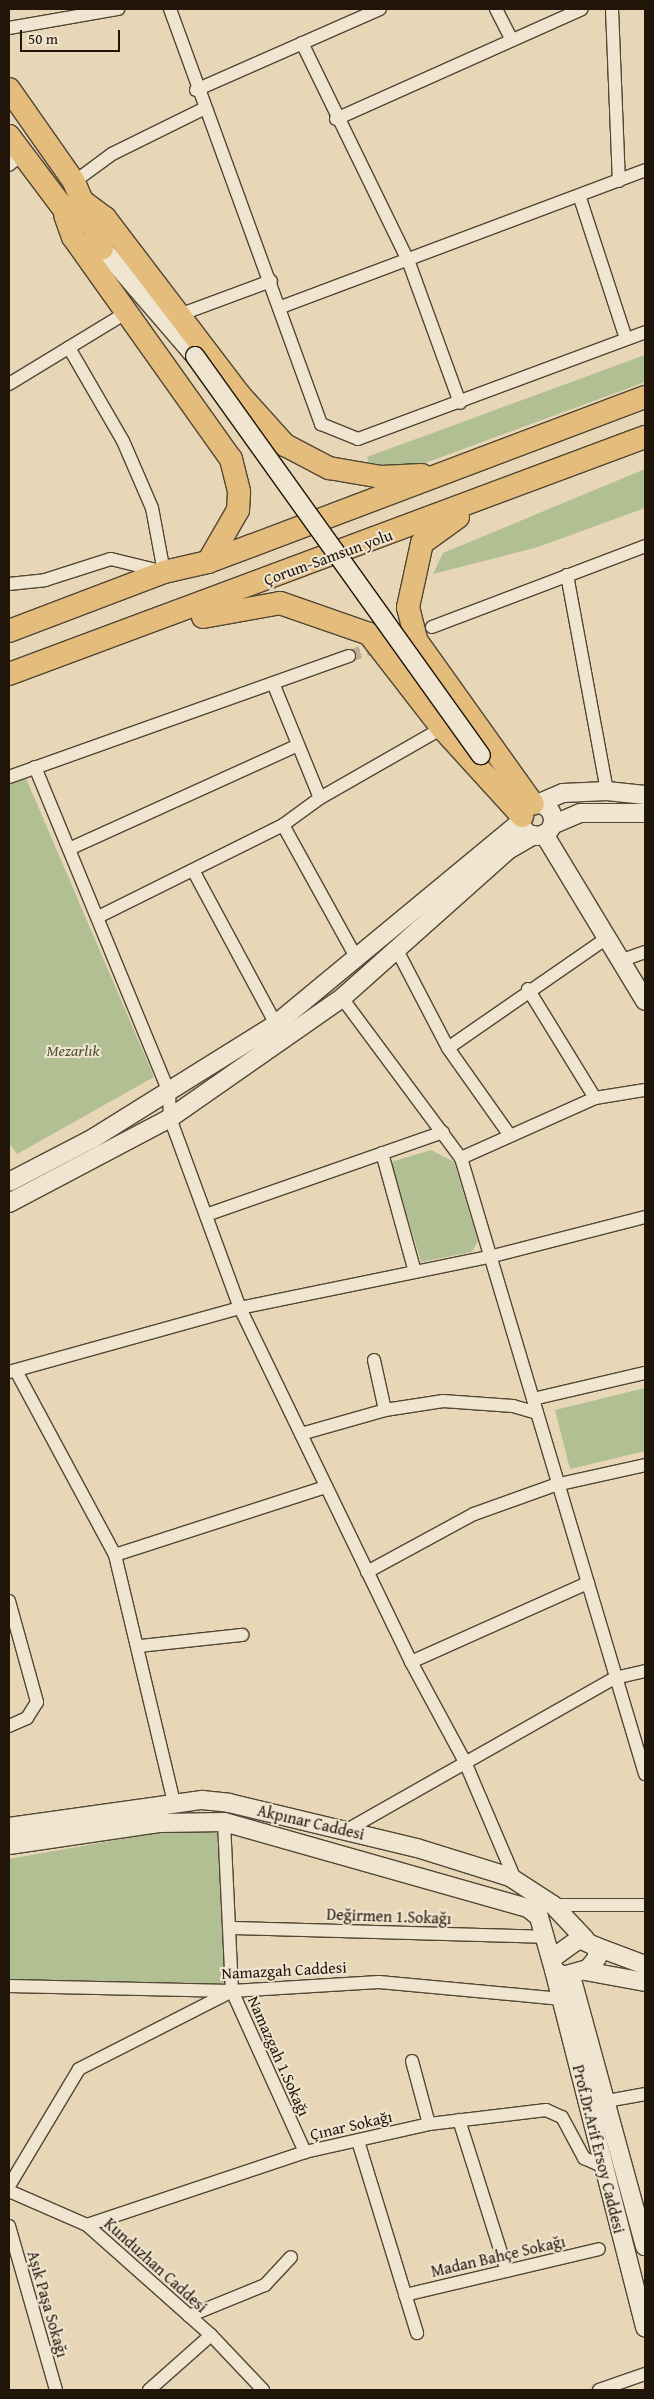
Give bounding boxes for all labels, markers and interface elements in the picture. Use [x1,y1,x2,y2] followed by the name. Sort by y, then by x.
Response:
[22,20,122,52] scale bar
[28,28,58,49] text: 50 m
[261,525,395,589] street label: Çorum-Samsun yolu
[46,1040,100,1060] park label: Mezarlık
[256,1800,366,1844] street label: Akpınar Caddesi
[326,1904,452,1928] street label: Değirmen 1.Sokağı
[221,1957,347,1983] street label: Namazgah Caddesi
[244,1993,314,2119] street label: Namazgah 1.Sokağı
[569,2063,629,2235] street label: Prof.Dr.Arif Ersoy Caddesi
[308,2106,394,2144] street label: Çınar Sokağı
[101,2214,211,2316] street label: Kunduzhan Caddesi
[429,2231,567,2281] street label: Madan Bahçe Sokağı
[24,2249,72,2359] street label: Aşık Paşa Sokağı

